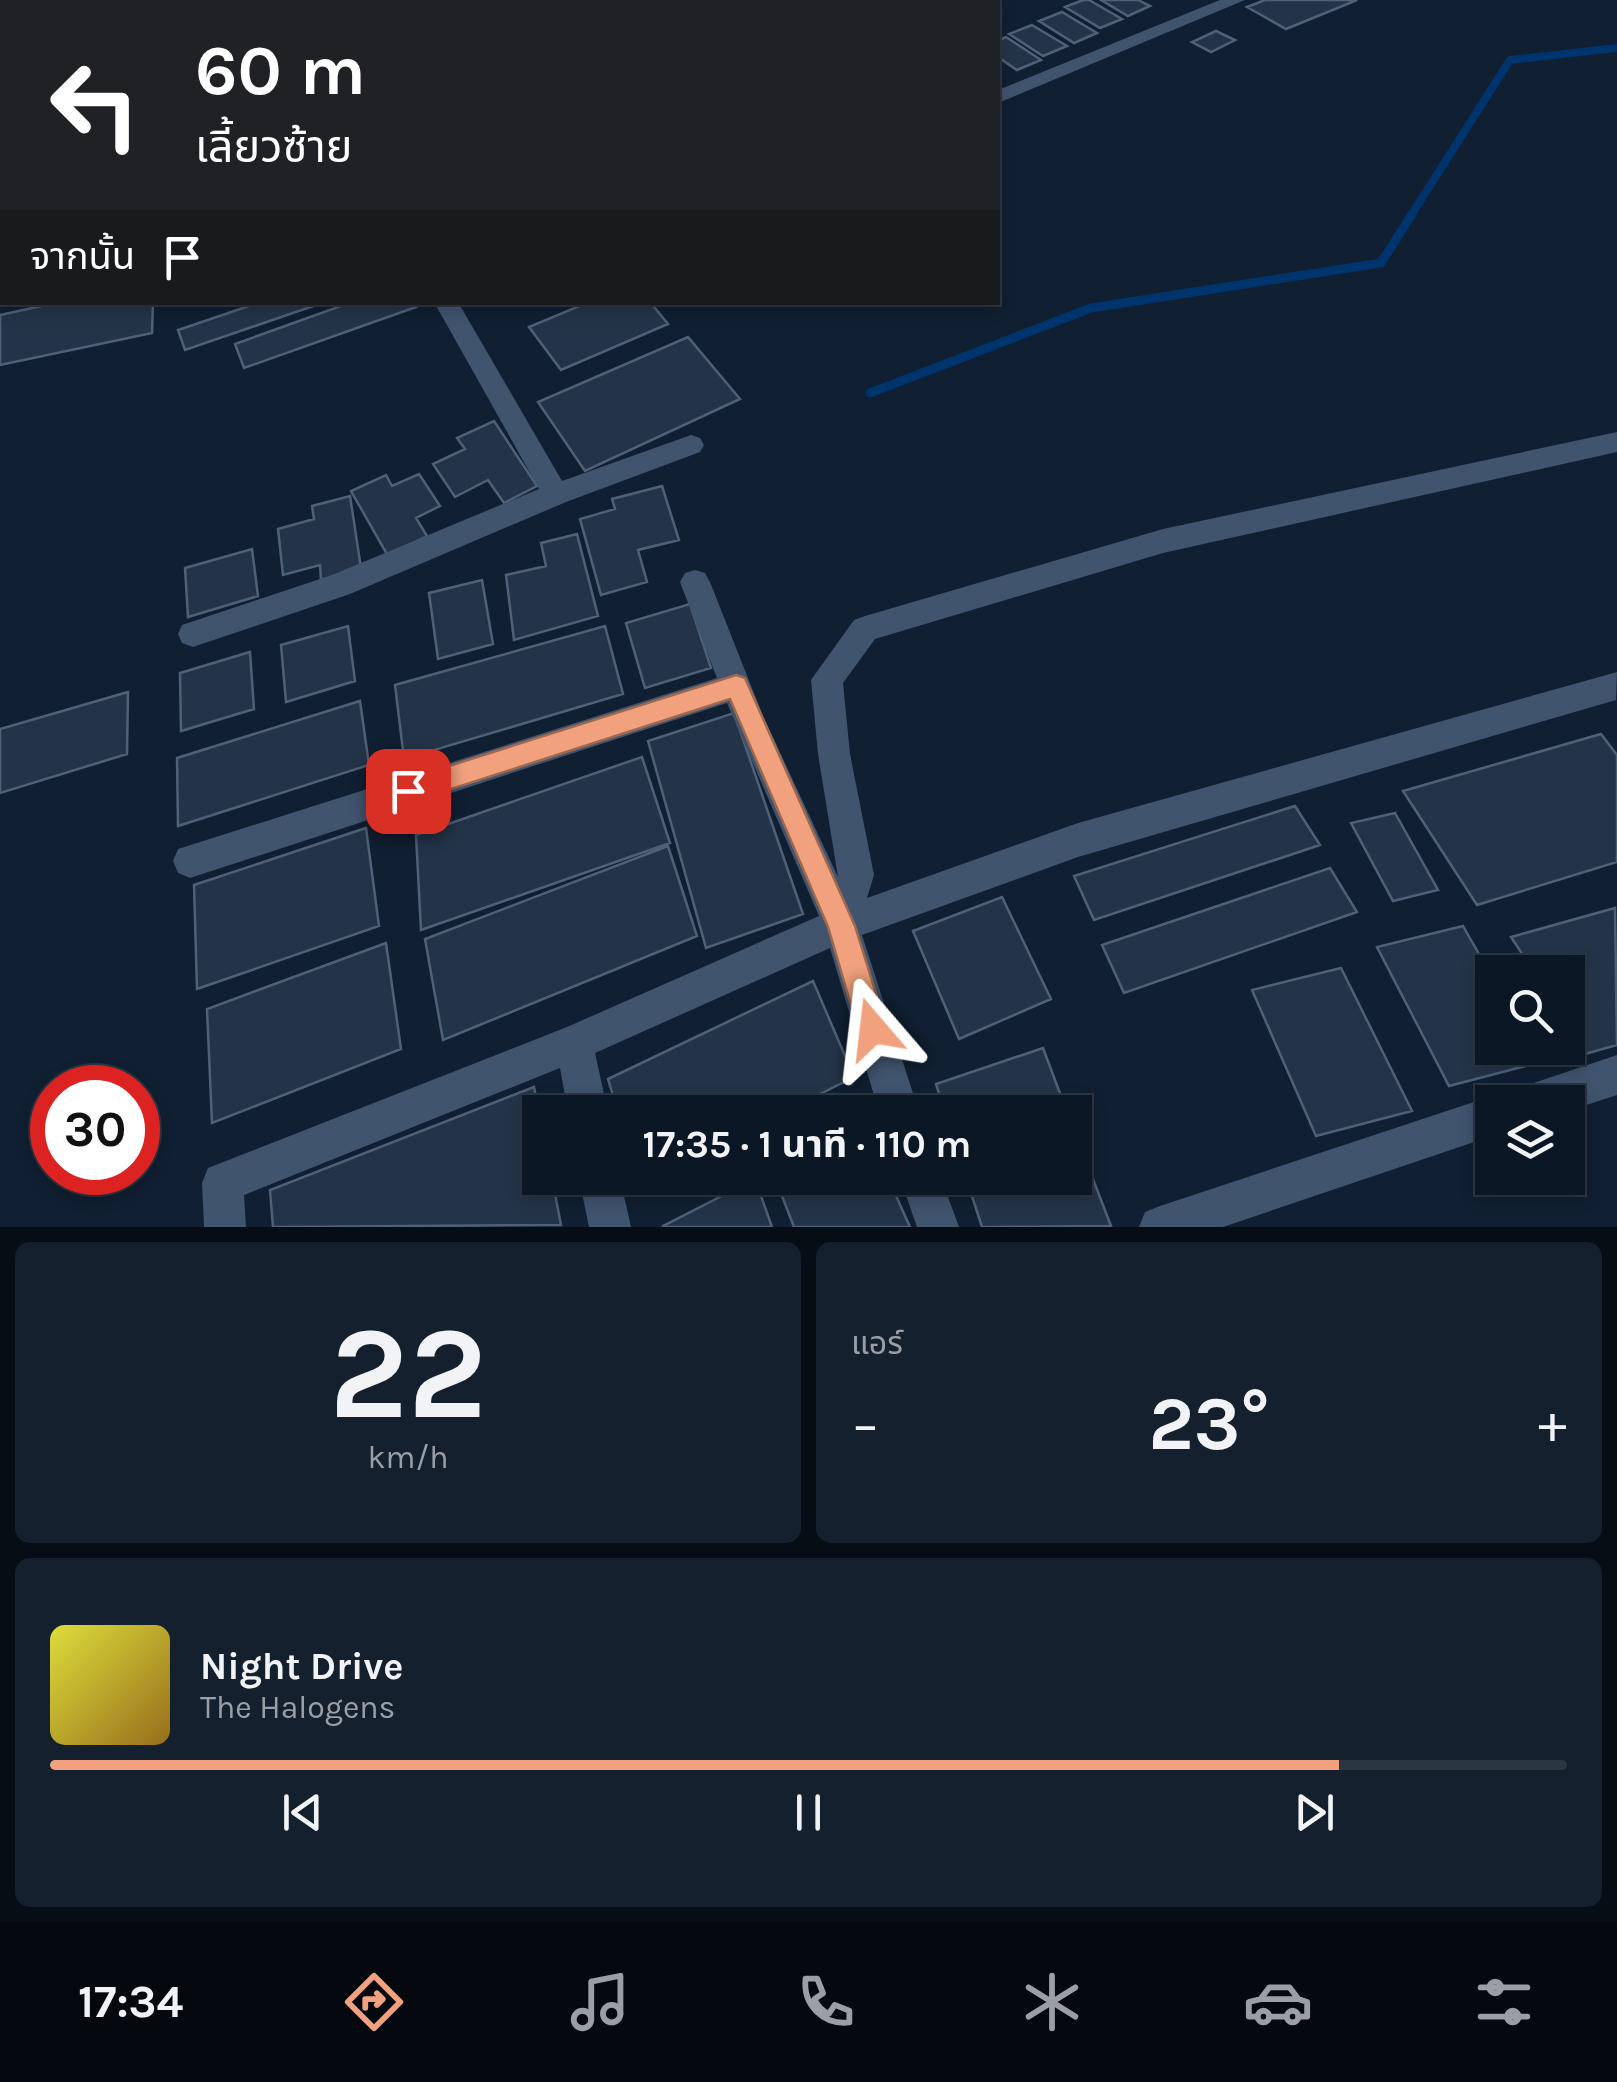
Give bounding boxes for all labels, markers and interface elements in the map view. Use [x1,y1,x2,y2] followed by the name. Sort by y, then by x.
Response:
[195,30,366,112] text: 60 m
[30,40,160,170] icon: left
[195,121,352,173] text: เลี้ยวซ้าย
[155,230,210,285] icon: arrive
[30,234,135,279] text: จากนั้น
[366,749,451,834] pin
[381,764,436,819] icon: arrive
[1475,955,1585,1195] map controls
[1475,955,1585,1065] button: search
[821,977,925,1081] position arrow
[30,1065,160,1195] speed limit sign: 30
[1475,1085,1585,1195] button: layers
[643,1122,971,1167] text: 17:35 · 1 นาที · 110 m
[329,1298,487,1450] text: 22
[851,1325,903,1362] text: แอร์
[1148,1380,1270,1468] text: 23°
[851,1392,880,1456] text: −
[1538,1392,1567,1456] text: +
[367,1439,449,1476] text: km/h
[200,1644,403,1689] text: Night Drive
[200,1689,395,1726] text: The Halogens
[275,1785,330,1840] icon: previous
[781,1785,836,1840] icon: pause
[1287,1785,1342,1840] icon: next
[339,1967,409,2037] icon: directions
[565,1967,635,2037] icon: music
[791,1967,861,2037] icon: phone
[1017,1967,1087,2037] icon: climate
[1243,1967,1313,2037] icon: car
[1469,1967,1539,2037] icon: filters
[78,1976,183,2028] text: 17:34

